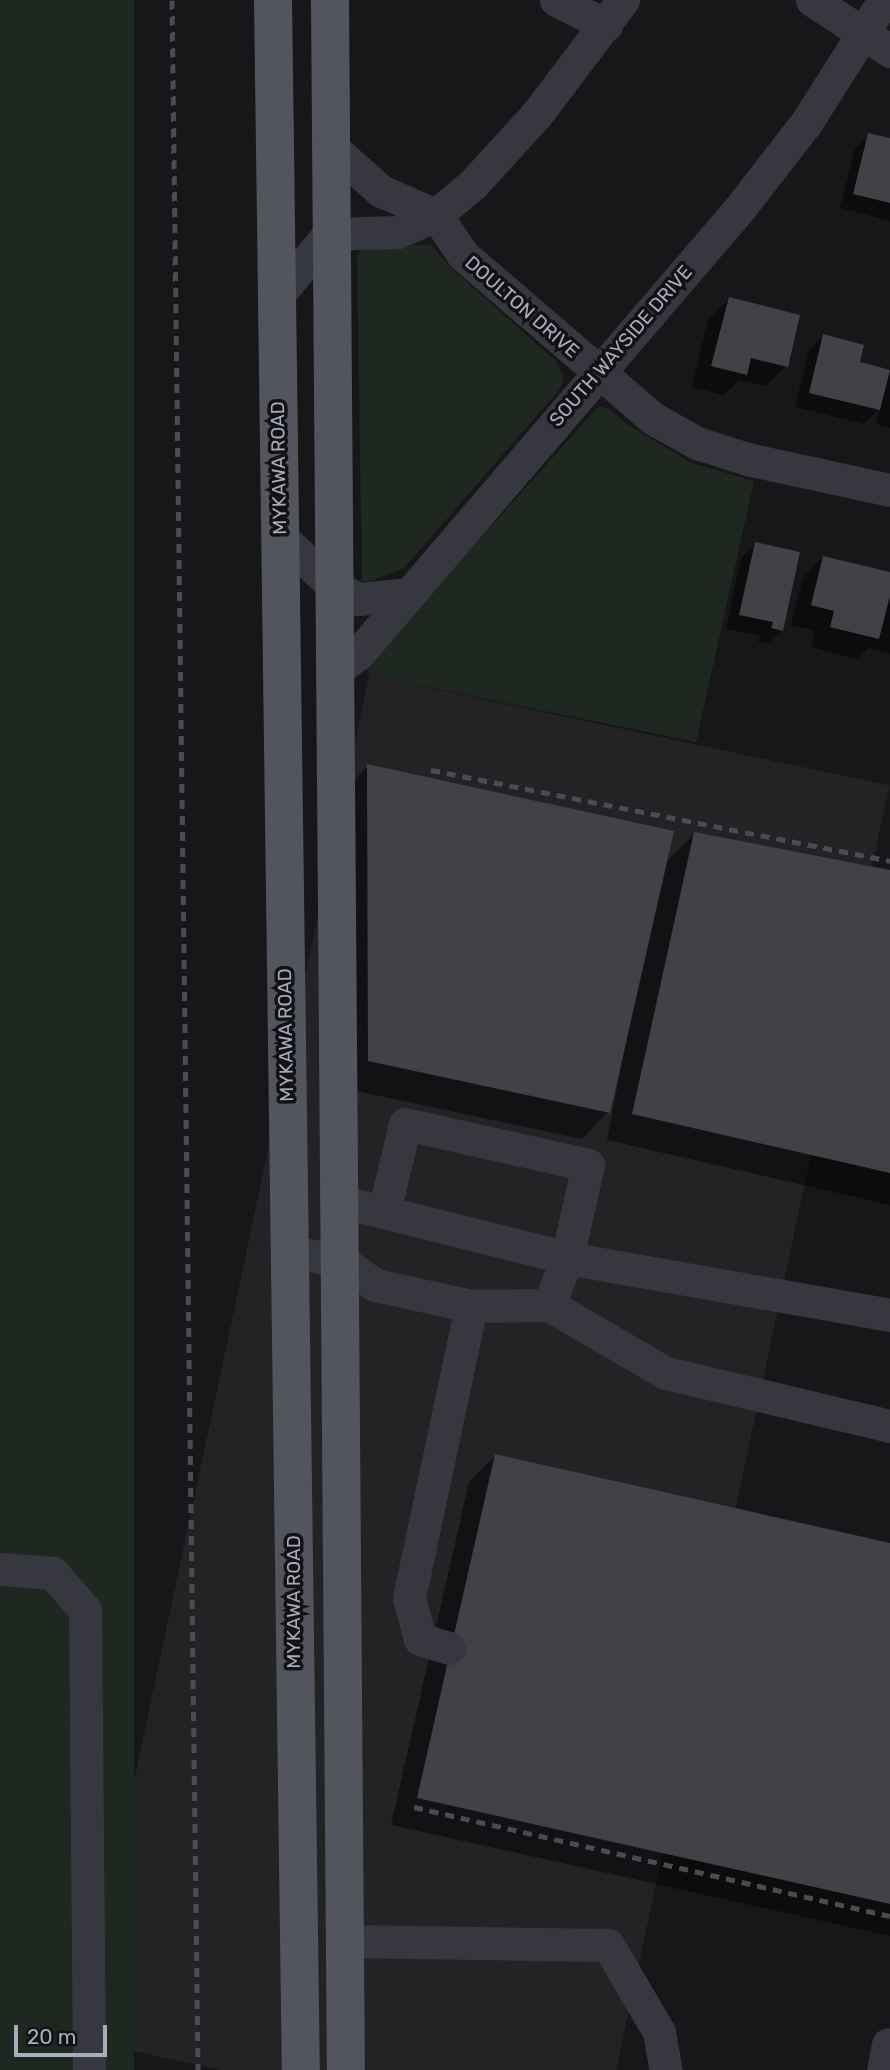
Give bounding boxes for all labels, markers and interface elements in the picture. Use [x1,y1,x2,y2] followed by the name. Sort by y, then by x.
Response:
[460,251,584,363] street label: DOULTON DRIVE
[545,261,697,431] street label: SOUTH WAYSIDE DRIVE
[266,401,292,535] street label: MYKAWA ROAD
[273,968,299,1102] street label: MYKAWA ROAD
[283,1535,305,1669] street label: MYKAWA ROAD
[18,2010,110,2054] scale bar
[27,2024,76,2049] text: 20 m

